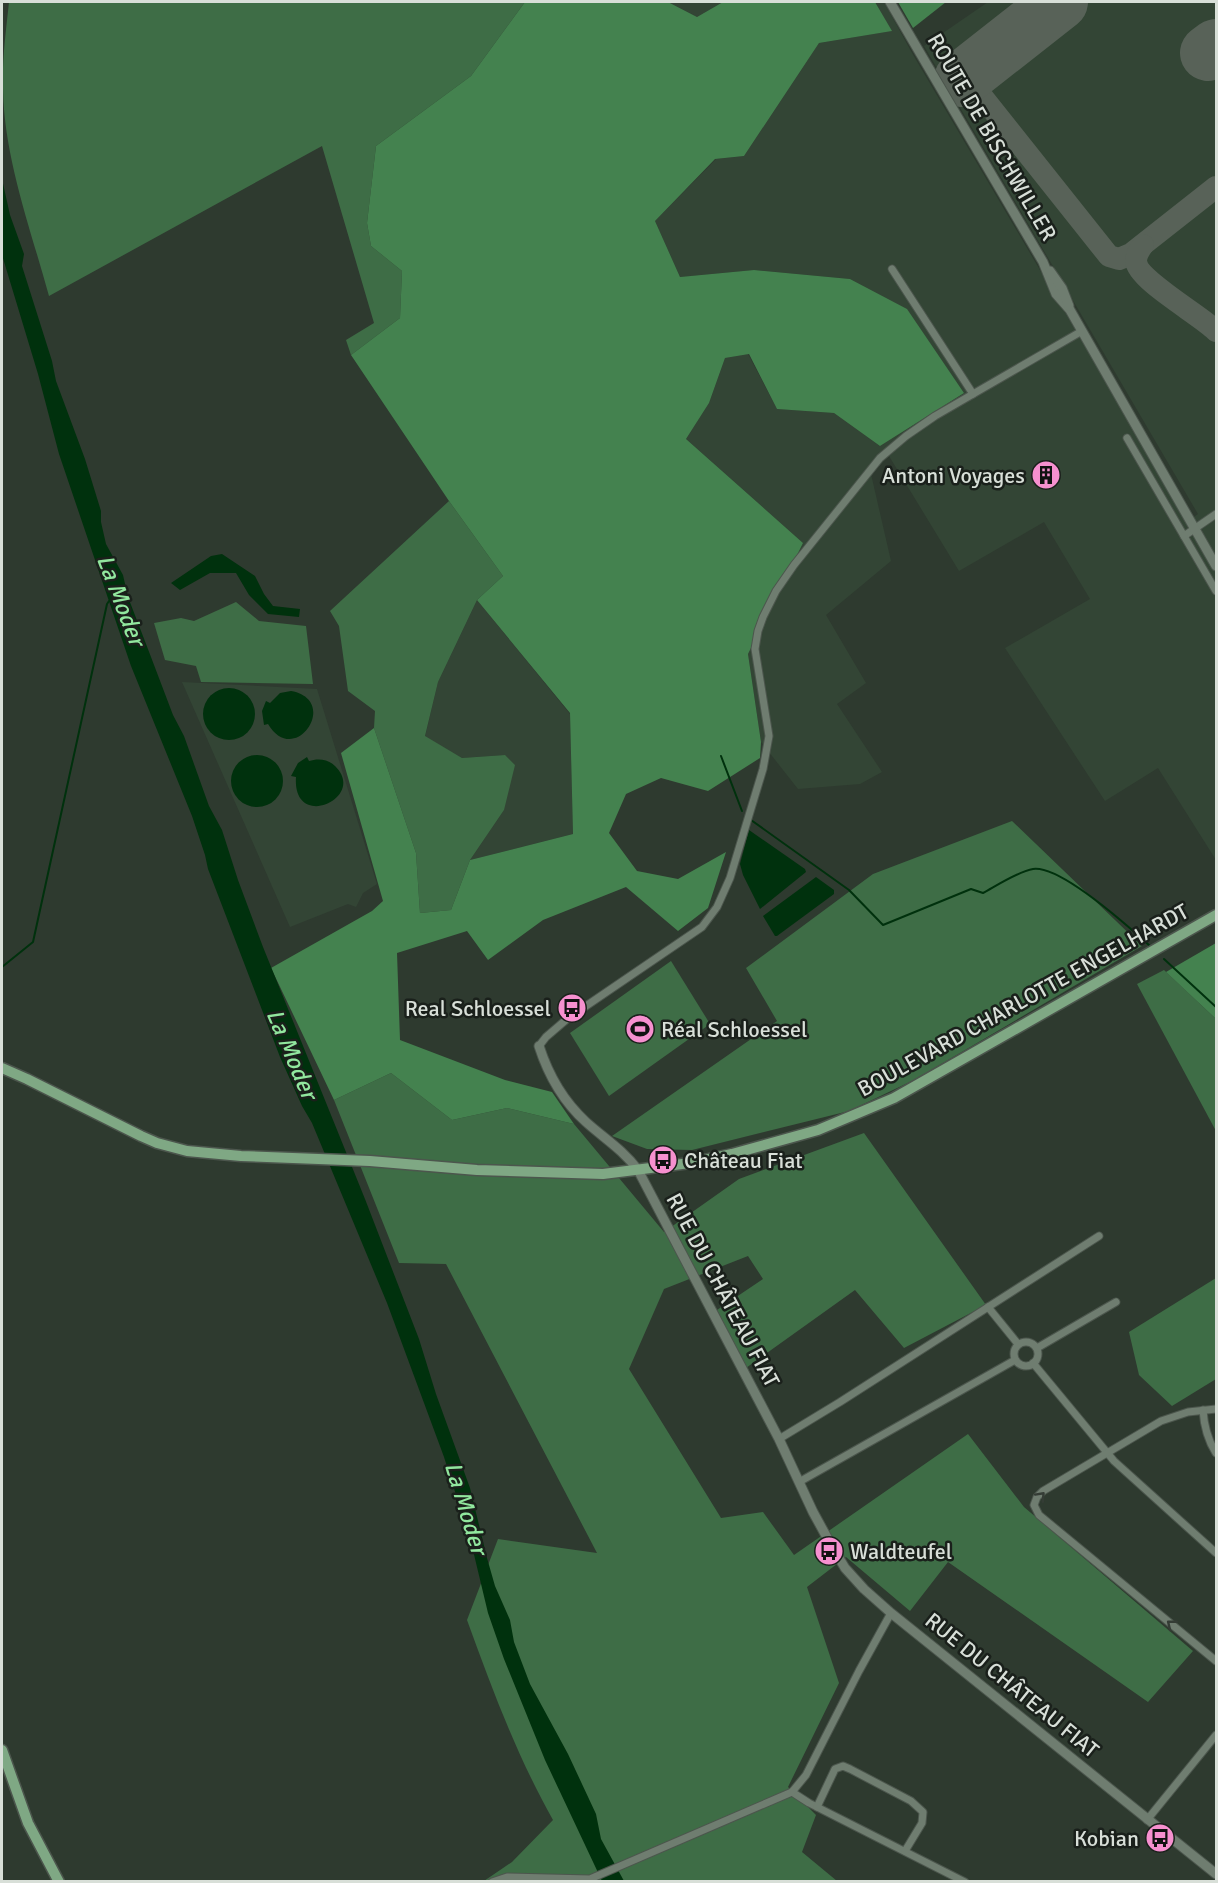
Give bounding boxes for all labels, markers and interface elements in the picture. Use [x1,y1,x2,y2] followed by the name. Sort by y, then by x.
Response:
[922,28,1062,246] street label: ROUTE DE BISCHWILLER
[1030,459,1062,491] building icon: Antoni Voyages
[882,462,1025,489] place label: Antoni Voyages
[90,550,153,653] water label: La Moder
[853,897,1193,1102] street label: BOULEVARD CHARLOTTE ENGELHARDT
[556,992,588,1024] bus stop icon: Real Schloessel
[405,995,551,1022] place label: Real Schloessel
[260,1004,326,1107] water label: La Moder
[624,1013,656,1045] sports icon: Réal Schloessel
[661,1016,807,1043] place label: Réal Schloessel
[647,1144,679,1176] bus stop icon: Château Fiat
[684,1147,803,1174] place label: Château Fiat
[660,1188,786,1392] street label: RUE DU CHÂTEAU FIAT
[438,1458,495,1561] water label: La Moder
[1034,1492,1045,1503] one-way arrow
[813,1535,845,1567] bus stop icon: Waldteufel
[850,1538,952,1565] place label: Waldteufel
[920,1607,1104,1763] street label: RUE DU CHÂTEAU FIAT
[1167,1620,1178,1631] one-way arrow
[1144,1822,1176,1854] bus stop icon: Kobian
[1074,1825,1139,1852] place label: Kobian

